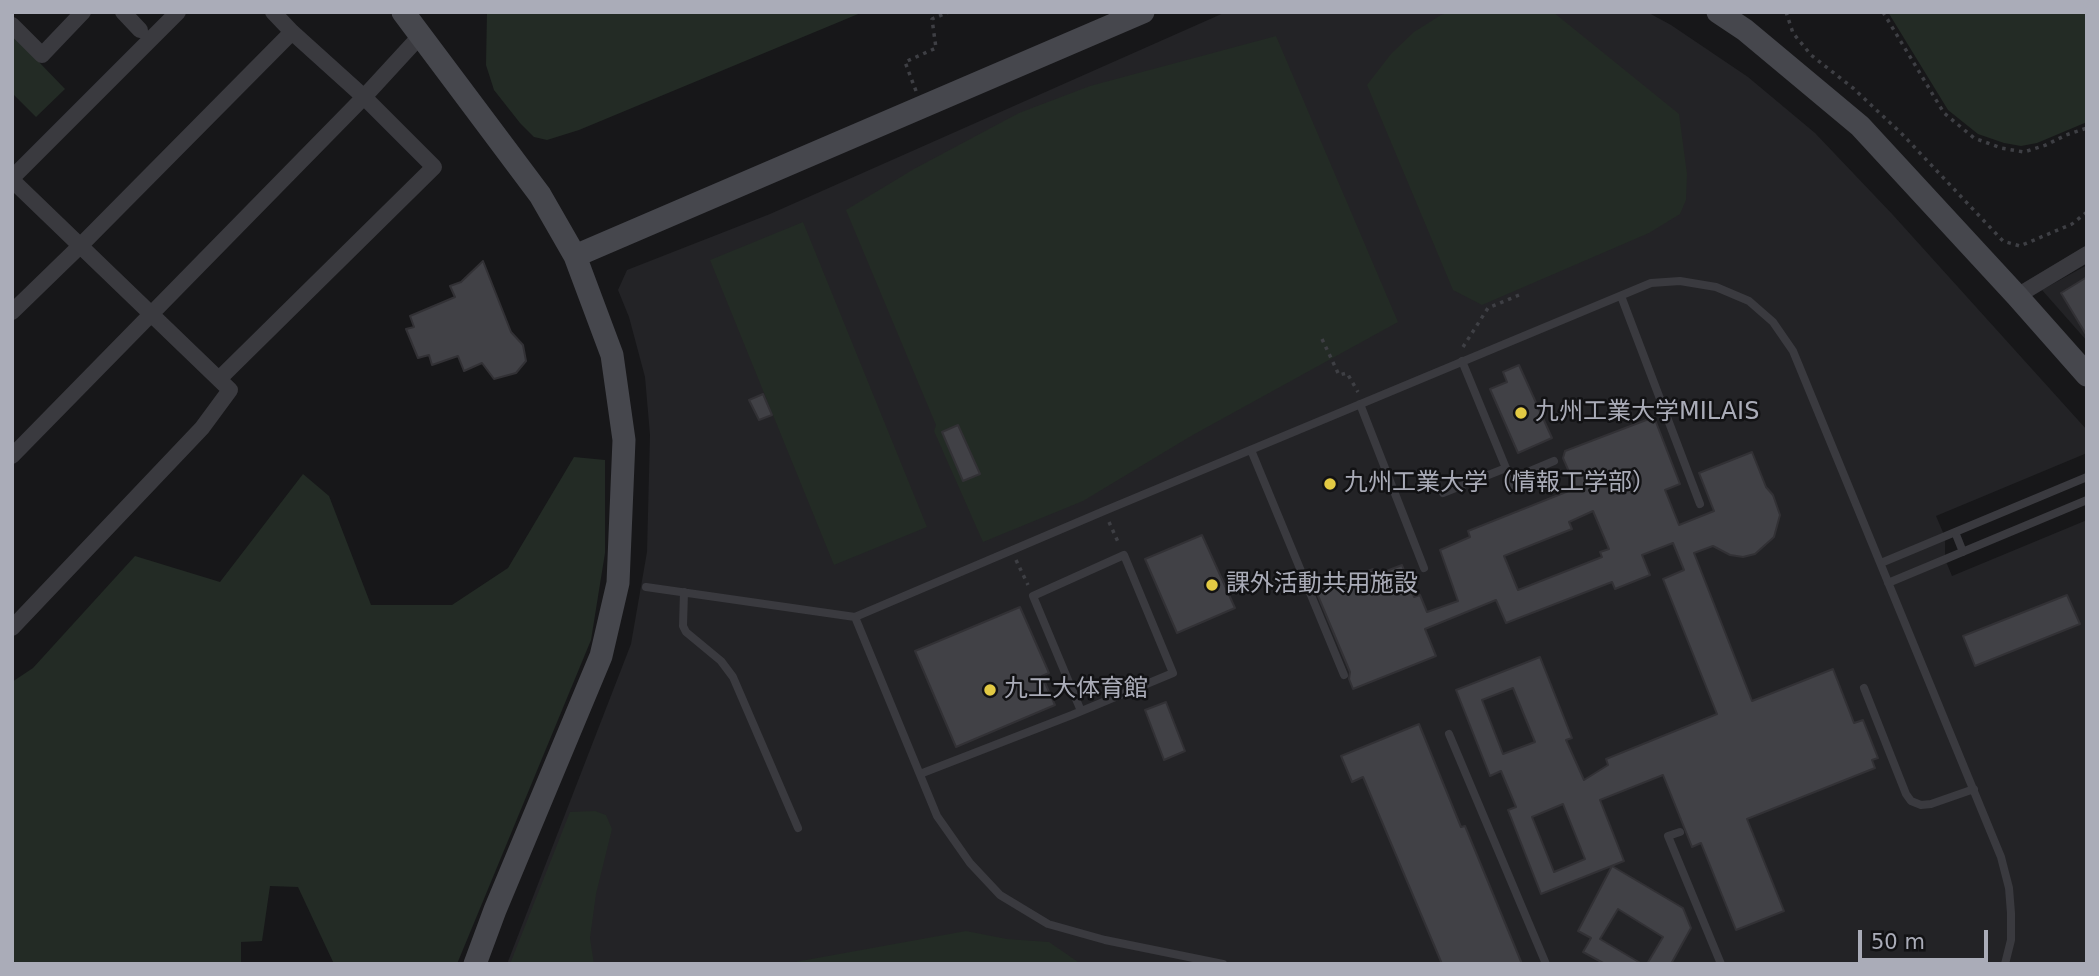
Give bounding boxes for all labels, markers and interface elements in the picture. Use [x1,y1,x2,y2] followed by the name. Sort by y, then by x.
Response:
[1535,399,1759,427] place label: 九州工業大学MILAIS
[1513,405,1529,421] marker: 九州工業大学MILAIS
[1344,470,1656,498] place label: 九州工業大学（情報工学部）
[1322,476,1338,492] marker: 九州工業大学（情報工学部）
[1226,571,1418,599] place label: 課外活動共用施設
[1204,577,1220,593] marker: 課外活動共用施設
[1004,676,1148,704] place label: 九工大体育館
[982,682,998,698] marker: 九工大体育館
[1861,916,1990,960] scale bar
[1871,930,1925,954] text: 50 m

